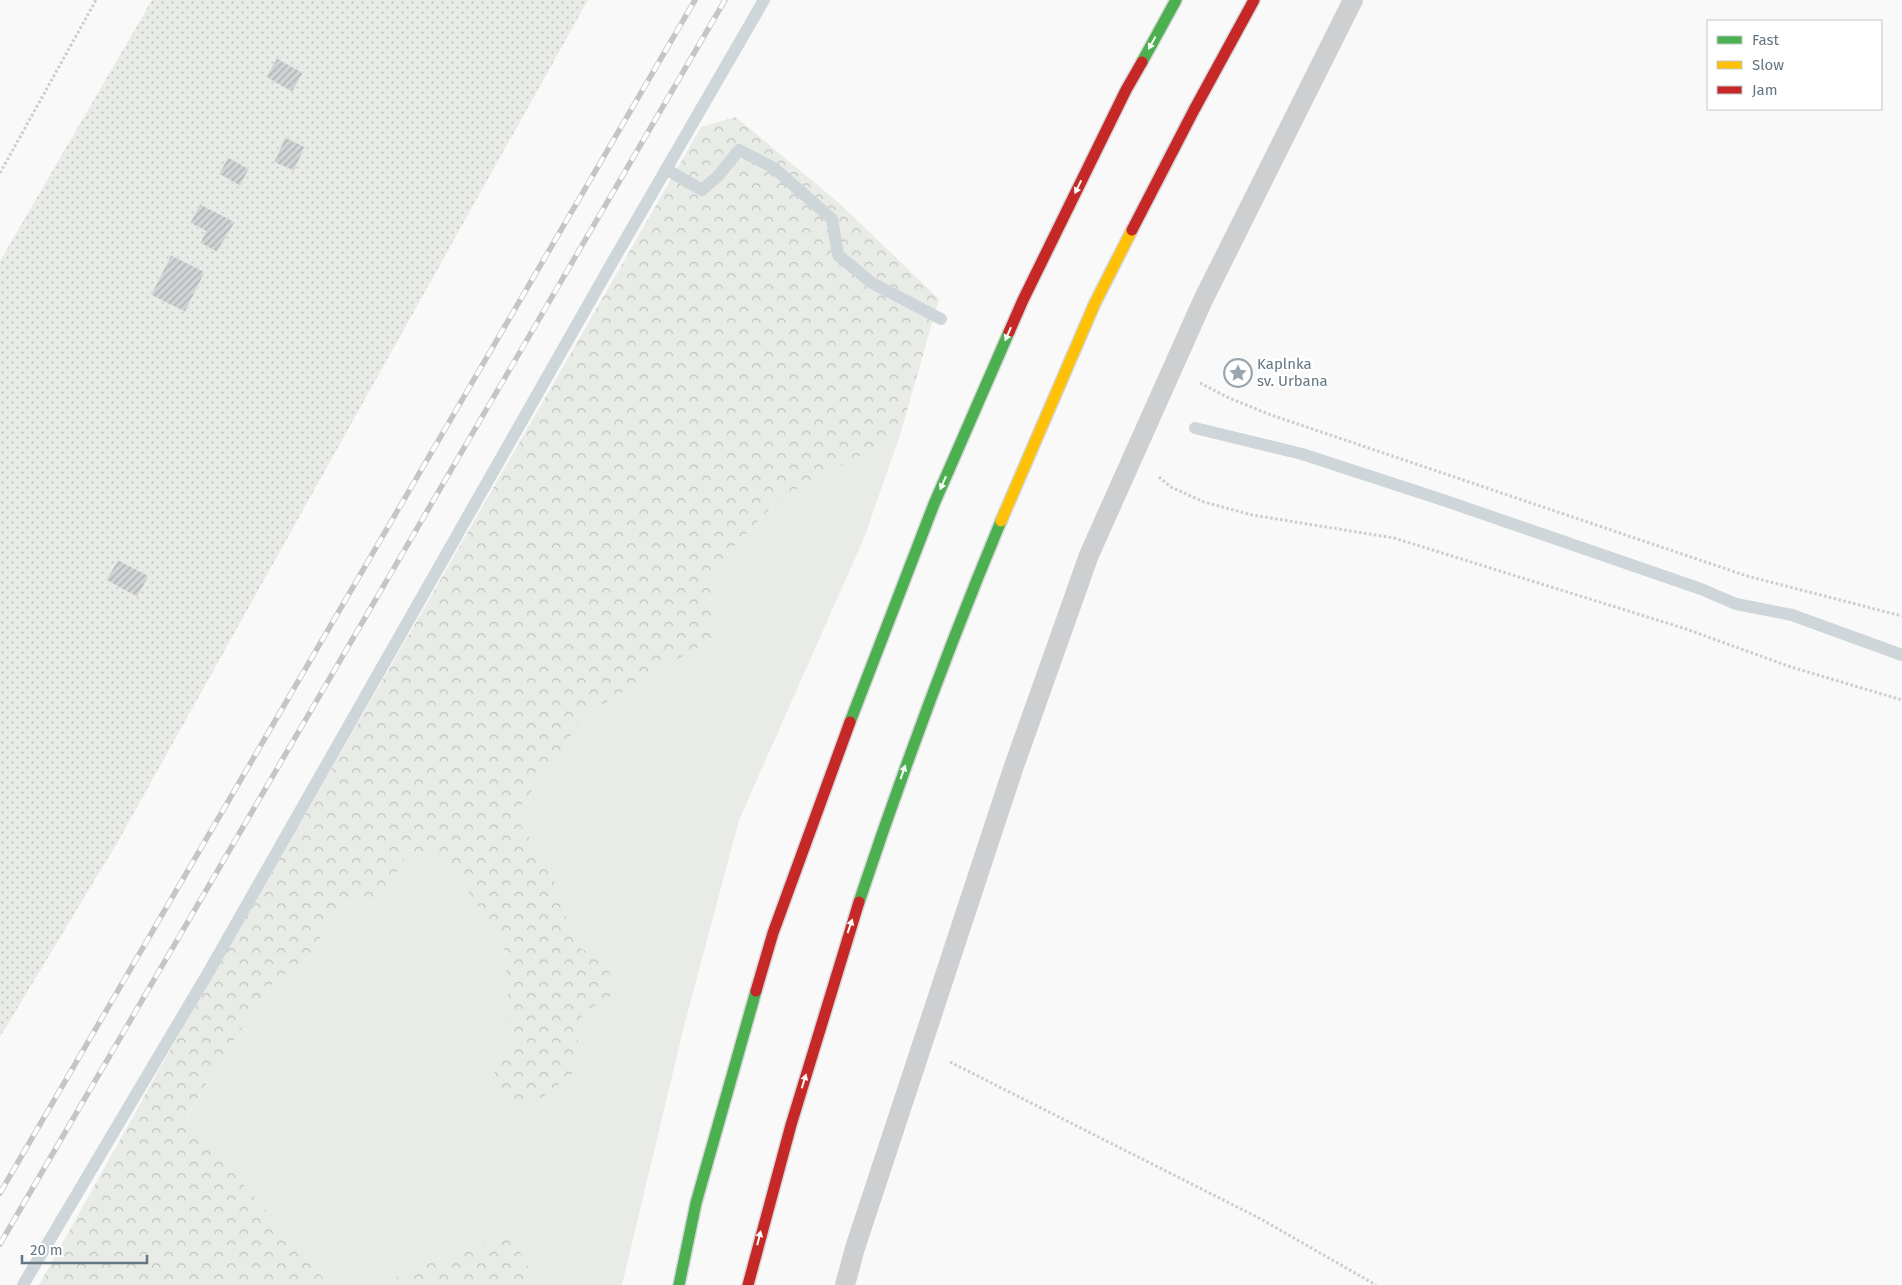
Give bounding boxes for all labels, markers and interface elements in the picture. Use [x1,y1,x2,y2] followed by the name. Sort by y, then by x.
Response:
[1707,20,1882,110] legend
[1752,31,1779,49] text: Fast
[1148,36,1157,49] one-way arrow
[1752,56,1784,74] text: Slow
[1752,81,1778,99] text: Jam
[1074,180,1083,195] one-way arrow
[1004,327,1012,341] one-way arrow
[1257,355,1328,390] place label: Kaplnka sv. Urbana
[1223,358,1253,388] place icon: Kaplnka sv. Urbana
[938,476,946,490] one-way arrow
[899,764,907,779] one-way arrow
[847,918,855,933] one-way arrow
[800,1074,808,1089] one-way arrow
[755,1230,763,1245] one-way arrow
[22,1232,148,1264] scale bar
[30,1241,63,1259] text: 20 m

